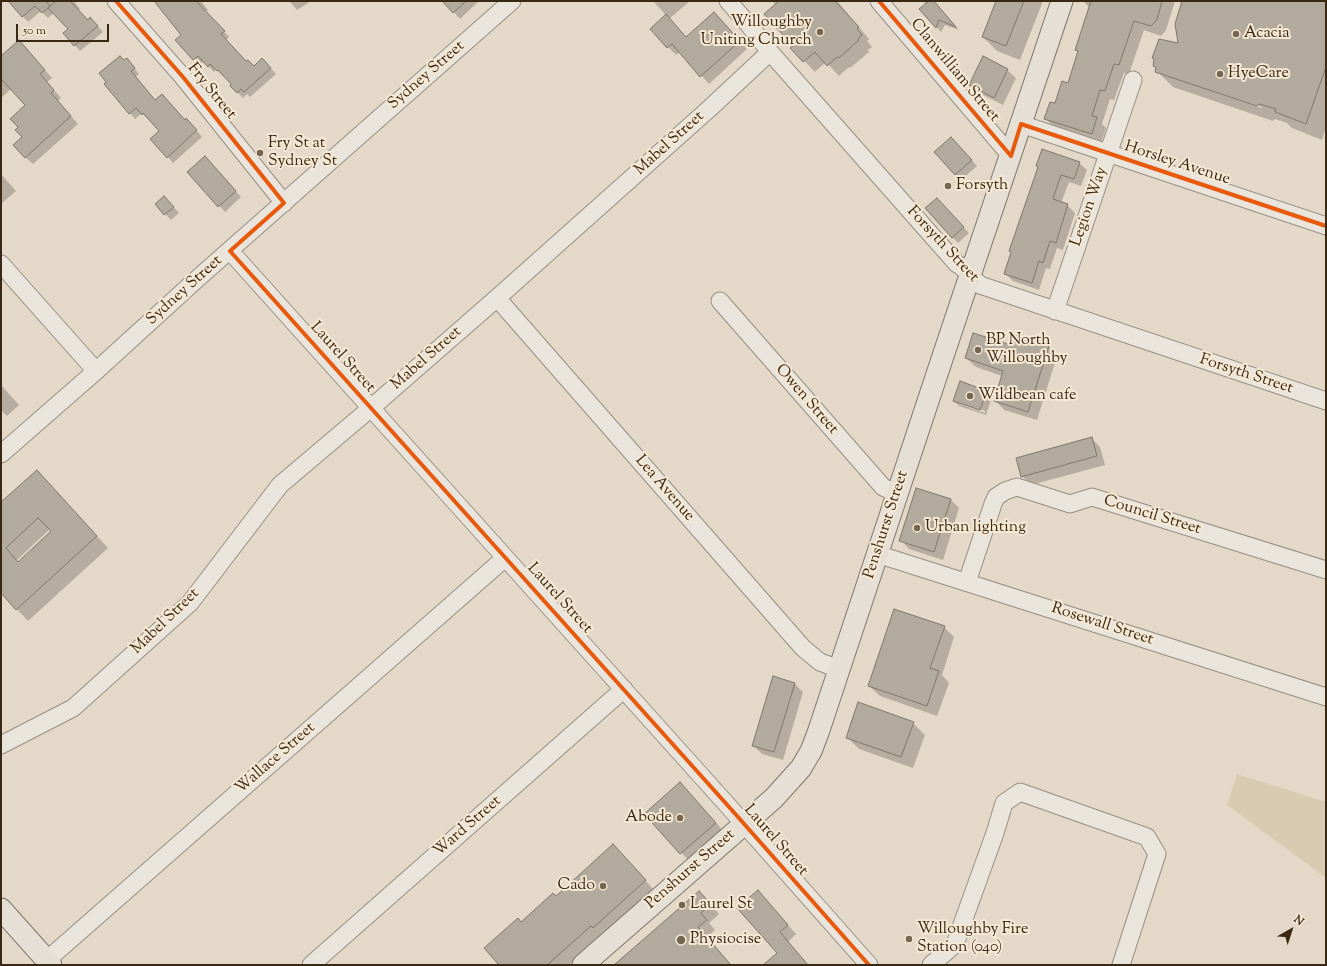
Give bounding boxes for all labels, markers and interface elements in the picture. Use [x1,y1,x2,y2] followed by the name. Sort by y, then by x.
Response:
[701,13,812,51] place label: Willoughby Uniting Church
[905,15,1003,127] street label: Clanwilliam Street
[18,16,111,42] scale bar
[23,22,46,40] text: 50 m
[1244,24,1290,44] place label: Acacia
[815,27,825,37] marker: Willoughby Uniting Church
[1231,29,1241,39] marker: Acacia
[385,37,469,115] street label: Sydney Street
[182,60,240,124] street label: Fry Street
[1228,64,1289,84] place label: HyeCare
[1215,69,1225,79] marker: HyeCare
[631,108,709,180] street label: Mabel Street
[268,134,337,172] place label: Fry St at Sydney St
[1122,138,1232,190] street label: Horsley Avenue
[255,148,265,158] marker: Fry St at Sydney St
[1067,165,1113,249] street label: Legion Way
[956,176,1008,196] place label: Forsyth
[943,181,953,191] marker: Forsyth
[902,203,982,287] street label: Forsyth Street
[143,252,227,330] street label: Sydney Street
[305,319,379,397] street label: Laurel Street
[388,323,466,395] street label: Mabel Street
[986,331,1067,369] place label: BP North Willoughby
[973,345,983,355] marker: BP North Willoughby
[1197,351,1295,399] street label: Forsyth Street
[770,361,842,439] street label: Owen Street
[978,386,1077,406] place label: Wildbean cafe
[965,391,975,401] marker: Wildbean cafe
[630,452,698,526] street label: Lea Avenue
[860,469,914,581] street label: Penshurst Street
[1101,492,1203,540] street label: Council Street
[925,518,1026,538] place label: Urban lighting
[912,523,922,533] marker: Urban lighting
[522,560,596,638] street label: Laurel Street
[128,585,204,659] street label: Mabel Street
[1048,599,1156,651] street label: Rosewall Street
[232,719,320,799] street label: Wallace Street
[430,792,506,862] street label: Ward Street
[739,801,811,881] street label: Laurel Street
[625,808,672,828] place label: Abode
[675,813,685,823] marker: Abode
[642,826,740,914] street label: Penshurst Street
[558,876,595,896] place label: Cado
[598,881,608,891] marker: Cado
[690,895,752,915] place label: Laurel St
[677,900,687,910] marker: Laurel St
[1271,910,1311,950] north arrow
[1290,912,1307,930] text: N
[917,920,1028,958] place label: Willoughby Fire Station (040)
[690,930,761,950] place label: Physiocise
[675,934,687,946] marker: Physiocise
[904,934,914,944] marker: Willoughby Fire Station (040)

